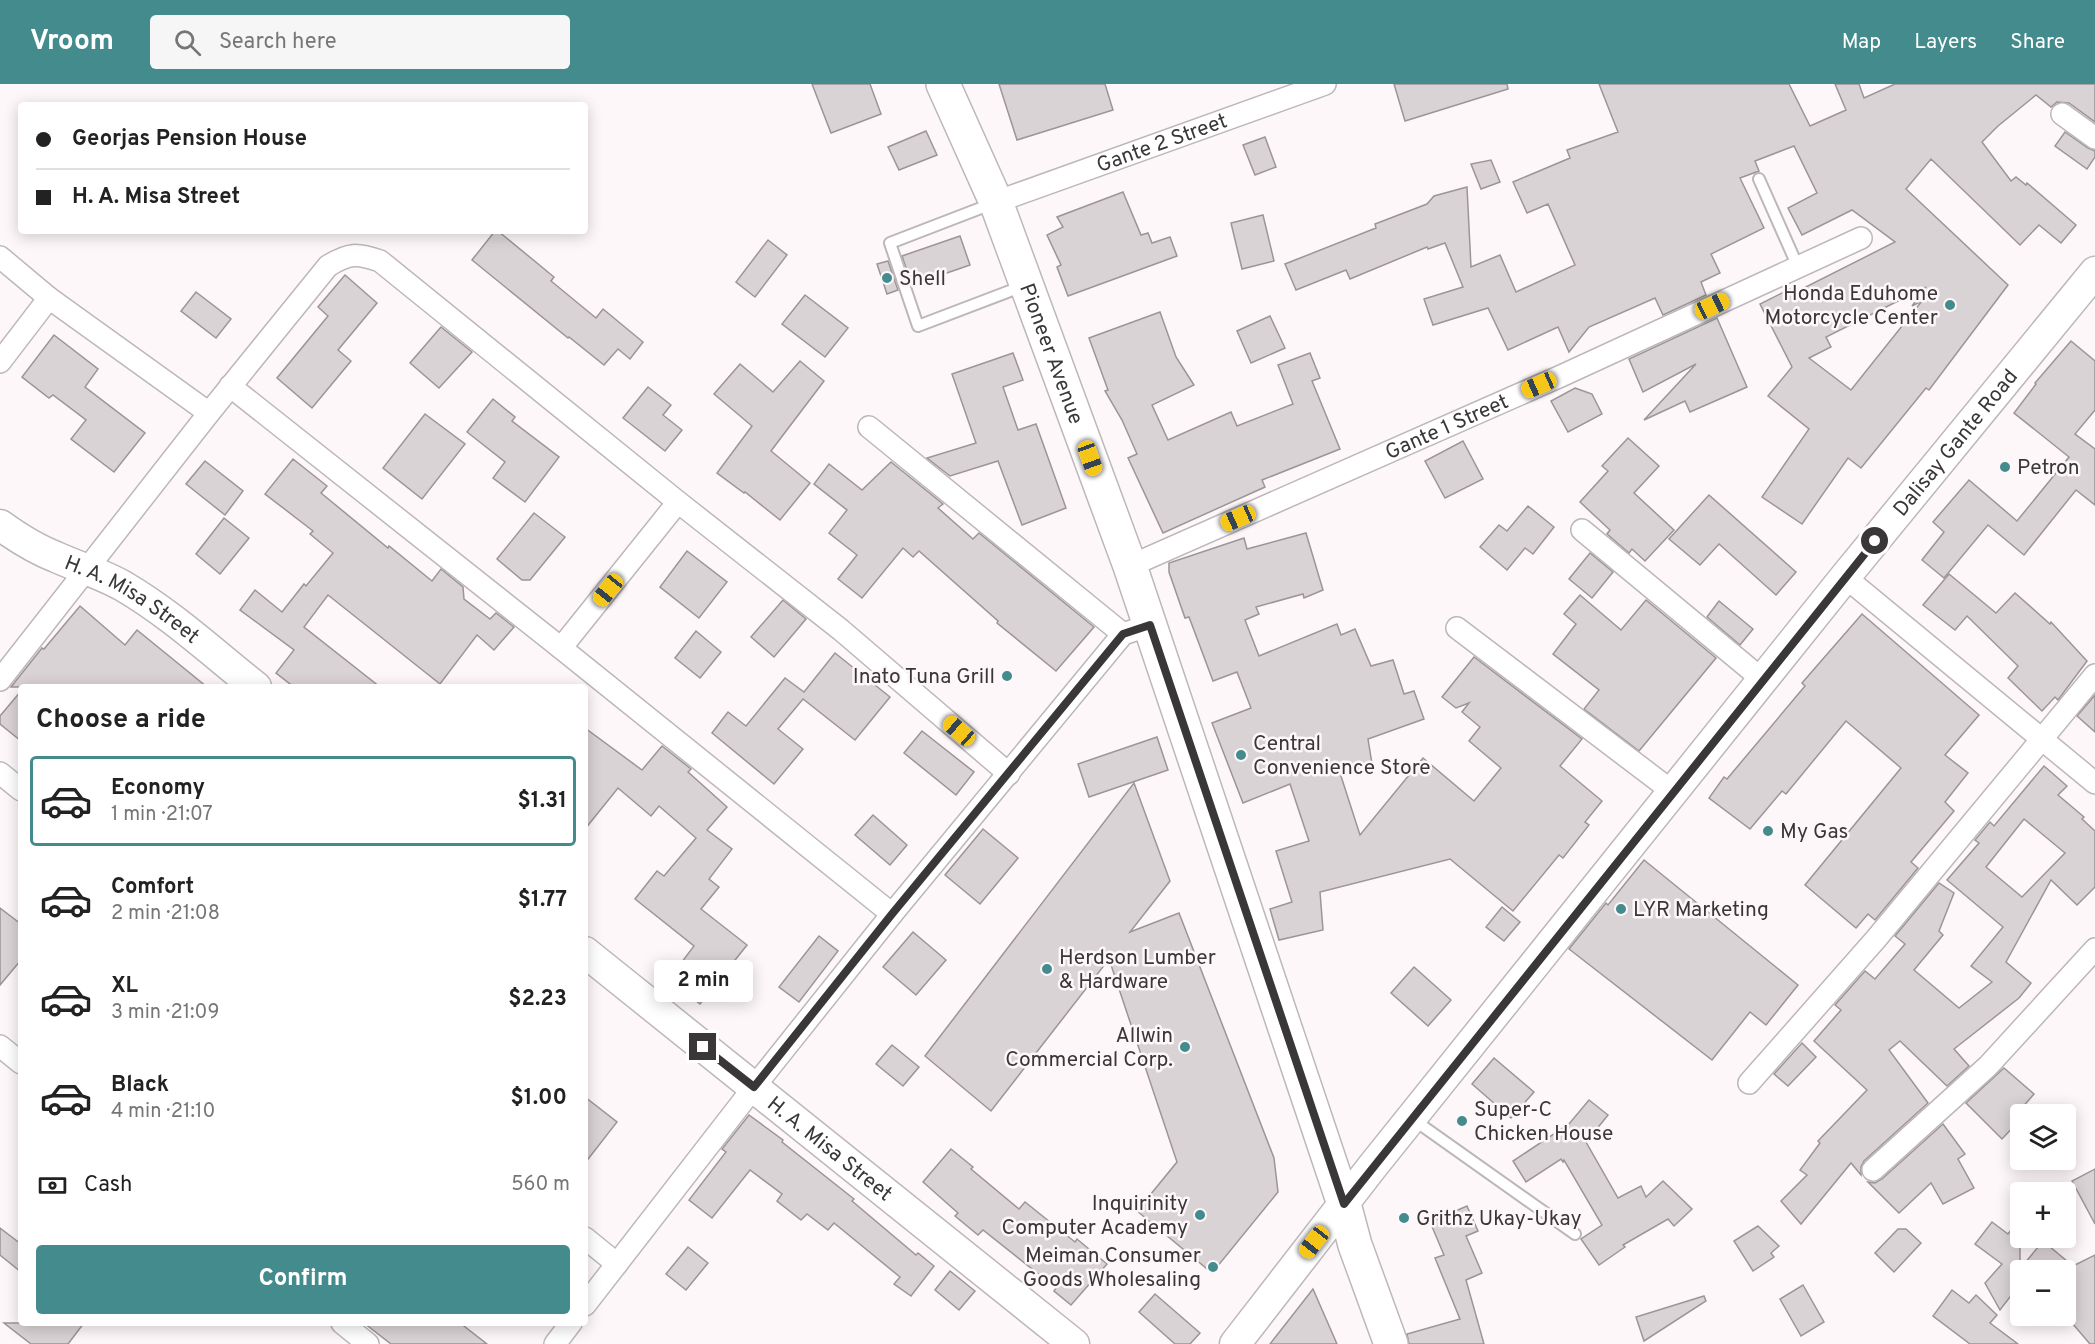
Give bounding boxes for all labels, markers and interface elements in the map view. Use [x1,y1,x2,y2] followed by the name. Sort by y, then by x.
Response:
[150,15,570,69] search box
[30,24,114,60] text: Vroom
[171,26,204,59] icon: search
[219,29,337,56] text: Search here
[1842,29,1881,56] text: Map
[1914,29,1977,56] text: Layers
[2010,29,2065,56] text: Share
[1093,108,1231,180] street label: Gante 2 Street
[72,126,307,153] text: Georjas Pension House
[72,184,240,211] text: H. A. Misa Street
[899,266,946,293] place label: Shell
[880,271,894,285] marker: Shell
[1012,280,1089,428] street label: Pioneer Avenue
[1765,281,1938,332] place label: Honda Eduhome Motorcycle Center
[1692,290,1732,322] car
[1943,298,1957,312] marker: Honda Eduhome Motorcycle Center
[1888,364,2025,523] street label: Dalisay Gante Road
[1519,369,1559,401] car
[1381,389,1513,467] street label: Gante 1 Street
[1075,438,1105,478] car
[2017,455,2080,482] place label: Petron
[1998,460,2012,474] marker: Petron
[1218,502,1258,534] car
[1861,527,1888,554] route start
[60,550,204,650] street label: H. A. Misa Street
[590,570,626,610] car
[853,664,995,691] place label: Inato Tuna Grill
[1000,669,1014,683] marker: Inato Tuna Grill
[36,703,206,737] text: Choose a ride
[940,712,978,750] car
[1253,731,1431,782] place label: Central Convenience Store
[1234,748,1248,762] marker: Central Convenience Store
[39,774,93,828] icon: car
[111,775,205,802] text: Economy
[518,788,567,815] text: $1.31
[111,802,213,828] text: 1 min · 21:07
[1780,819,1848,846] place label: My Gas
[1761,824,1775,838] marker: My Gas
[39,873,93,927] icon: car
[111,874,194,901] text: Comfort
[518,887,567,914] text: $1.77
[1633,897,1769,924] place label: LYR Marketing
[111,901,220,927] text: 2 min · 21:08
[1614,902,1628,916] marker: LYR Marketing
[1059,945,1216,996] place label: Herdson Lumber & Hardware
[654,960,752,1002] callout: 2 min
[1040,962,1054,976] marker: Herdson Lumber & Hardware
[677,968,730,994] text: 2 min
[39,972,93,1026] icon: car
[111,973,138,1000] text: XL
[508,986,567,1013] text: $2.23
[111,1000,219,1026] text: 3 min · 21:09
[1005,1023,1173,1074] place label: Allwin Commercial Corp.
[689,1033,716,1060] route end
[1178,1040,1192,1054] marker: Allwin Commercial Corp.
[39,1071,93,1125] icon: car
[111,1072,169,1099] text: Black
[510,1085,567,1112] text: $1.00
[761,1091,897,1208] street label: H. A. Misa Street
[1474,1097,1613,1148] place label: Super-C Chicken House
[111,1099,215,1125] text: 4 min · 21:10
[2010,1104,2076,1326] map controls
[2010,1104,2076,1170] button: layers
[1455,1114,1469,1128] marker: Super-C Chicken House
[36,1169,69,1202] icon: cash
[84,1172,133,1199] text: Cash
[511,1172,570,1198] text: 560 m
[2010,1182,2076,1248] button: +
[1002,1191,1188,1242] place label: Inquirinity Computer Academy
[1416,1206,1582,1233] place label: Grithz Ukay-Ukay
[1193,1208,1207,1222] marker: Inquirinity Computer Academy
[1397,1211,1411,1225] marker: Grithz Ukay-Ukay
[1296,1222,1332,1262] car
[1023,1243,1201,1294] place label: Meiman Consumer Goods Wholesaling
[36,1245,570,1314] button: Confirm
[1206,1260,1220,1274] marker: Meiman Consumer Goods Wholesaling
[2010,1260,2076,1326] button: −

